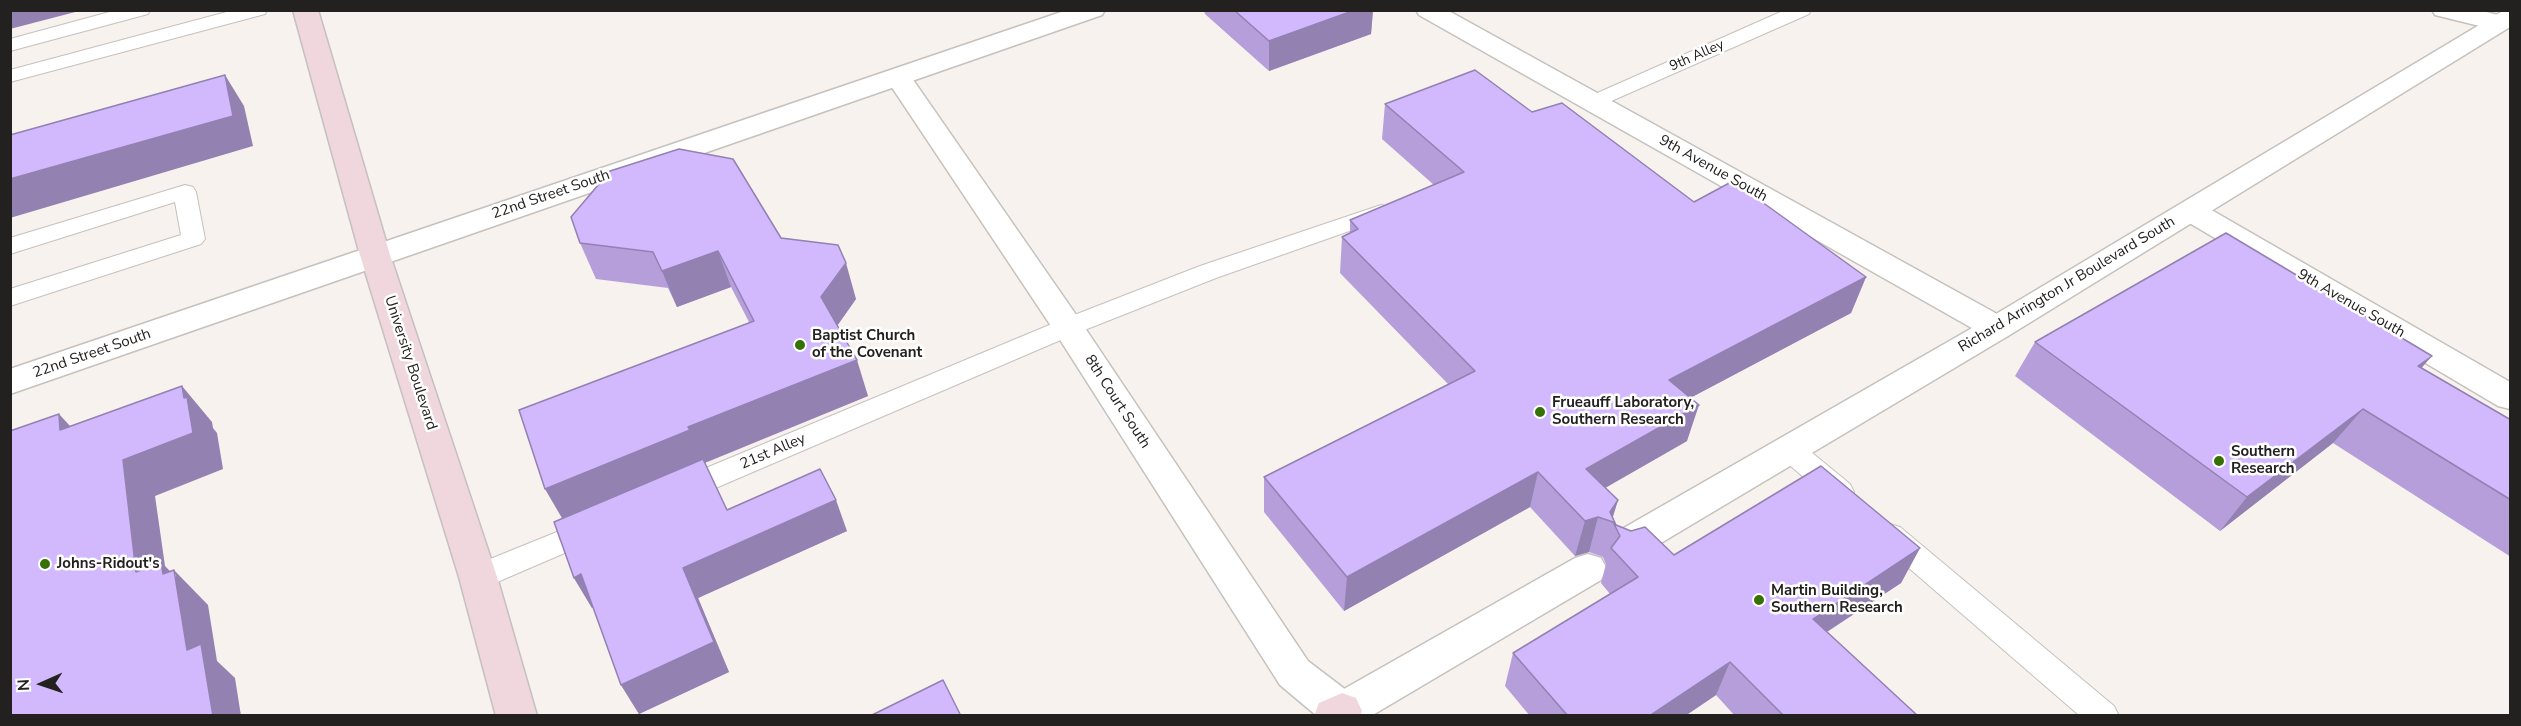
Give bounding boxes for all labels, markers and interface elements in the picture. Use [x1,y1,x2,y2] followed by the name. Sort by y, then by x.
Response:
[1667,37,1727,75] street label: 9th Alley
[1656,132,1770,206] street label: 9th Avenue South
[490,166,612,224] street label: 22nd Street South
[1955,213,2179,357] street label: Richard Arrington Jr Boulevard South
[2294,266,2408,342] street label: 9th Avenue South
[380,294,440,432] street label: University Boulevard
[31,325,153,383] street label: 22nd Street South
[812,327,922,362] place label: Baptist Church of the Covenant
[793,338,807,352] marker: Baptist Church of the Covenant
[1080,352,1154,452] street label: 8th Court South
[1552,394,1694,429] place label: Frueauff Laboratory, Southern Research
[1533,405,1547,419] marker: Frueauff Laboratory, Southern Research
[737,430,809,474] street label: 21st Alley
[2231,443,2295,478] place label: Southern Research
[2212,454,2226,468] marker: Southern Research
[57,555,159,573] place label: Johns-Ridout's
[38,557,52,571] marker: Johns-Ridout's
[1771,582,1903,617] place label: Martin Building, Southern Research
[1752,593,1766,607] marker: Martin Building, Southern Research
[12,654,72,714] north arrow
[13,678,35,691] text: N

